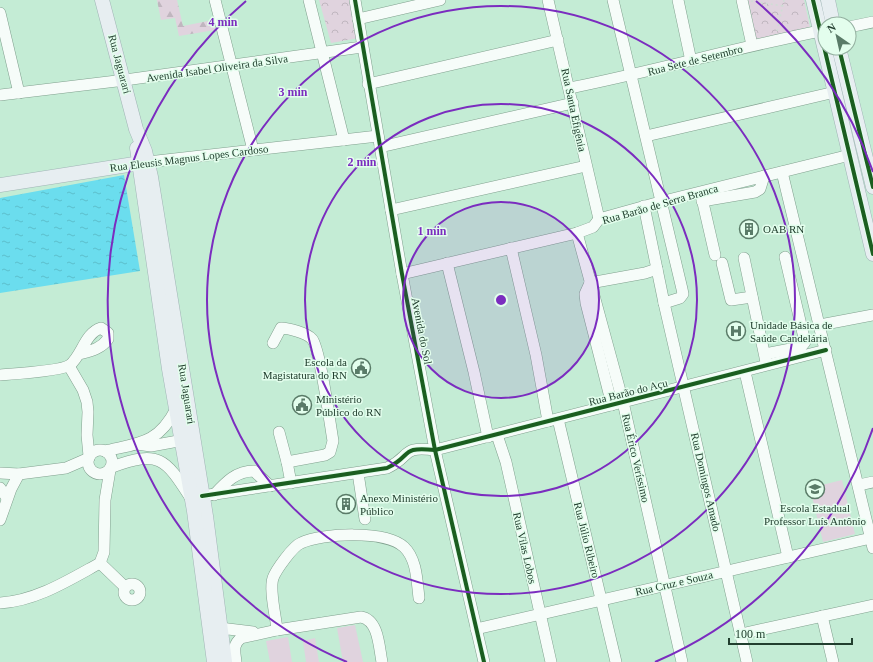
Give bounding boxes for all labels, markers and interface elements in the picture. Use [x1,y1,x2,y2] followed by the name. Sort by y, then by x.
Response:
[208,15,238,29] text: 4 min
[817,16,857,56] north arrow
[825,20,838,35] text: N
[106,33,134,95] street label: Rua Jaguarari
[646,42,744,78] street label: Rua Sete de Setembro
[145,52,289,84] street label: Avenida Isabel Oliveira da Silva
[559,67,589,153] street label: Rua Santa Efigênia
[278,85,308,99] text: 3 min
[109,142,269,174] street label: Rua Eleusis Magnus Lopes Cardoso
[347,155,377,169] text: 2 min
[601,182,719,226] street label: Rua Barão de Serra Branca
[738,218,760,240] building icon: OAB RN
[763,223,804,235] place label: OAB RN
[417,224,447,238] text: 1 min
[494,293,508,307] centre of rings
[410,297,434,365] street label: Avenida do Sol
[750,319,833,344] place label: Unidade Básica de Saúde Candelária
[725,320,747,342] hospital icon: Unidade Básica de Saúde Candelária
[263,356,347,381] place label: Escola da Magistatura do RN
[350,357,372,379] public building icon: Escola da Magistatura do RN
[176,363,198,425] street label: Rua Jaguarari
[587,376,669,408] street label: Rua Barão do Açu
[316,393,381,418] place label: Ministério Público do RN
[291,394,313,416] public building icon: Ministério Público do RN
[620,412,652,504] street label: Rua Érico Veríssimo
[689,432,723,533] street label: Rua Domingos Amado
[804,478,826,500] school or university icon: Escola Estadual Professor Luís Antônio
[360,492,438,517] place label: Anexo Ministério Público
[335,493,357,515] building icon: Anexo Ministério Público
[572,501,602,580] street label: Rua Júlio Ribeiro
[764,502,867,527] place label: Escola Estadual Professor Luís Antônio
[511,511,539,585] street label: Rua Vilas Lobos
[634,568,714,598] street label: Rua Cruz e Souza
[729,620,852,646] scale bar
[735,627,766,641] text: 100 m

